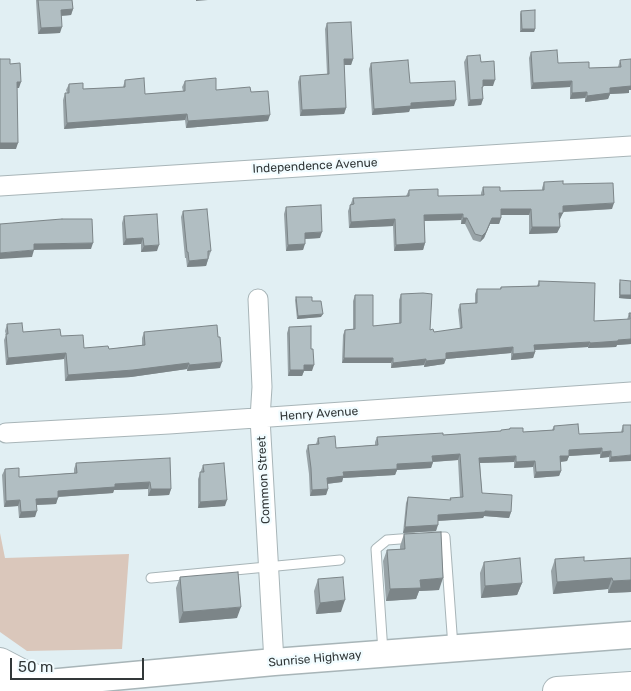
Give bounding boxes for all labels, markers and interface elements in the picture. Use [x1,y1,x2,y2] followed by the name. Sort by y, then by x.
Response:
[252,156,378,176] street label: Independence Avenue
[279,404,359,424] street label: Henry Avenue
[255,436,273,524] street label: Common Street
[12,648,146,680] scale bar
[268,648,362,670] street label: Sunrise Highway
[18,658,53,676] text: 50 m

